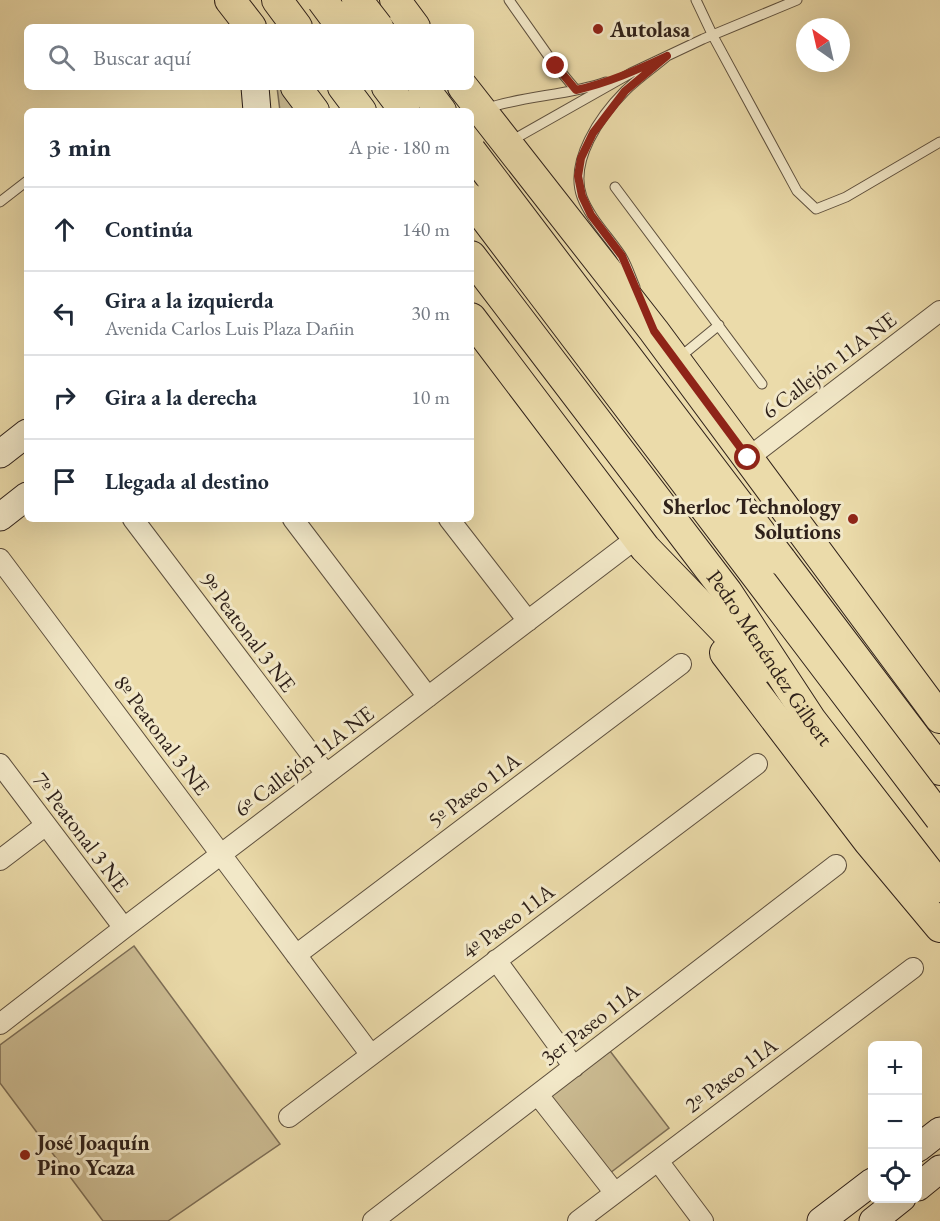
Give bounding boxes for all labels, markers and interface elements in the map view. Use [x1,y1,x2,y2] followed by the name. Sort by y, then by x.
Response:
[609,15,691,44] place label: Autolasa
[796,18,850,72] north arrow
[591,22,605,36] marker: Autolasa
[24,24,474,90] search box
[45,41,78,74] icon: search
[93,43,191,72] text: Buscar aquí
[542,52,568,78] route end
[48,130,111,164] text: 3 min
[349,134,450,160] text: A pie · 180 m
[48,213,81,246] icon: ahead
[105,215,193,244] text: Continúa
[402,216,450,242] text: 140 m
[105,286,274,315] text: Gira a la izquierda
[48,297,81,330] icon: left
[411,300,450,326] text: 30 m
[756,305,902,425] street label: 6 Callejón 11A NE
[105,315,355,341] text: Avenida Carlos Luis Plaza Dañin
[48,381,81,414] icon: right
[105,383,257,412] text: Gira a la derecha
[411,384,450,410] text: 10 m
[734,444,760,470] route start
[48,465,81,498] icon: arrive
[105,467,269,496] text: Llegada al destino
[663,492,841,546] place label: Sherloc Technology Solutions
[846,512,860,526] marker: Sherloc Technology Solutions
[701,564,840,752] street label: Pedro Menéndez Gilbert
[193,566,303,698] street label: 9º Peatonal 3 NE
[107,669,217,801] street label: 8º Peatonal 3 NE
[228,699,380,823] street label: 6º Callejón 11A NE
[422,745,527,834] street label: 5º Paseo 11A
[26,766,136,898] street label: 7º Peatonal 3 NE
[456,876,561,965] street label: 4º Paseo 11A
[535,976,646,1072] street label: 3er Paseo 11A
[679,1030,784,1119] street label: 2º Paseo 11A
[868,1041,922,1203] map controls
[868,1041,922,1095] button: +
[868,1095,922,1149] button: −
[35,1128,150,1182] place label: José Joaquín Pino Ycaza
[18,1148,32,1162] marker: José Joaquín Pino Ycaza
[868,1149,922,1203] button: locate

